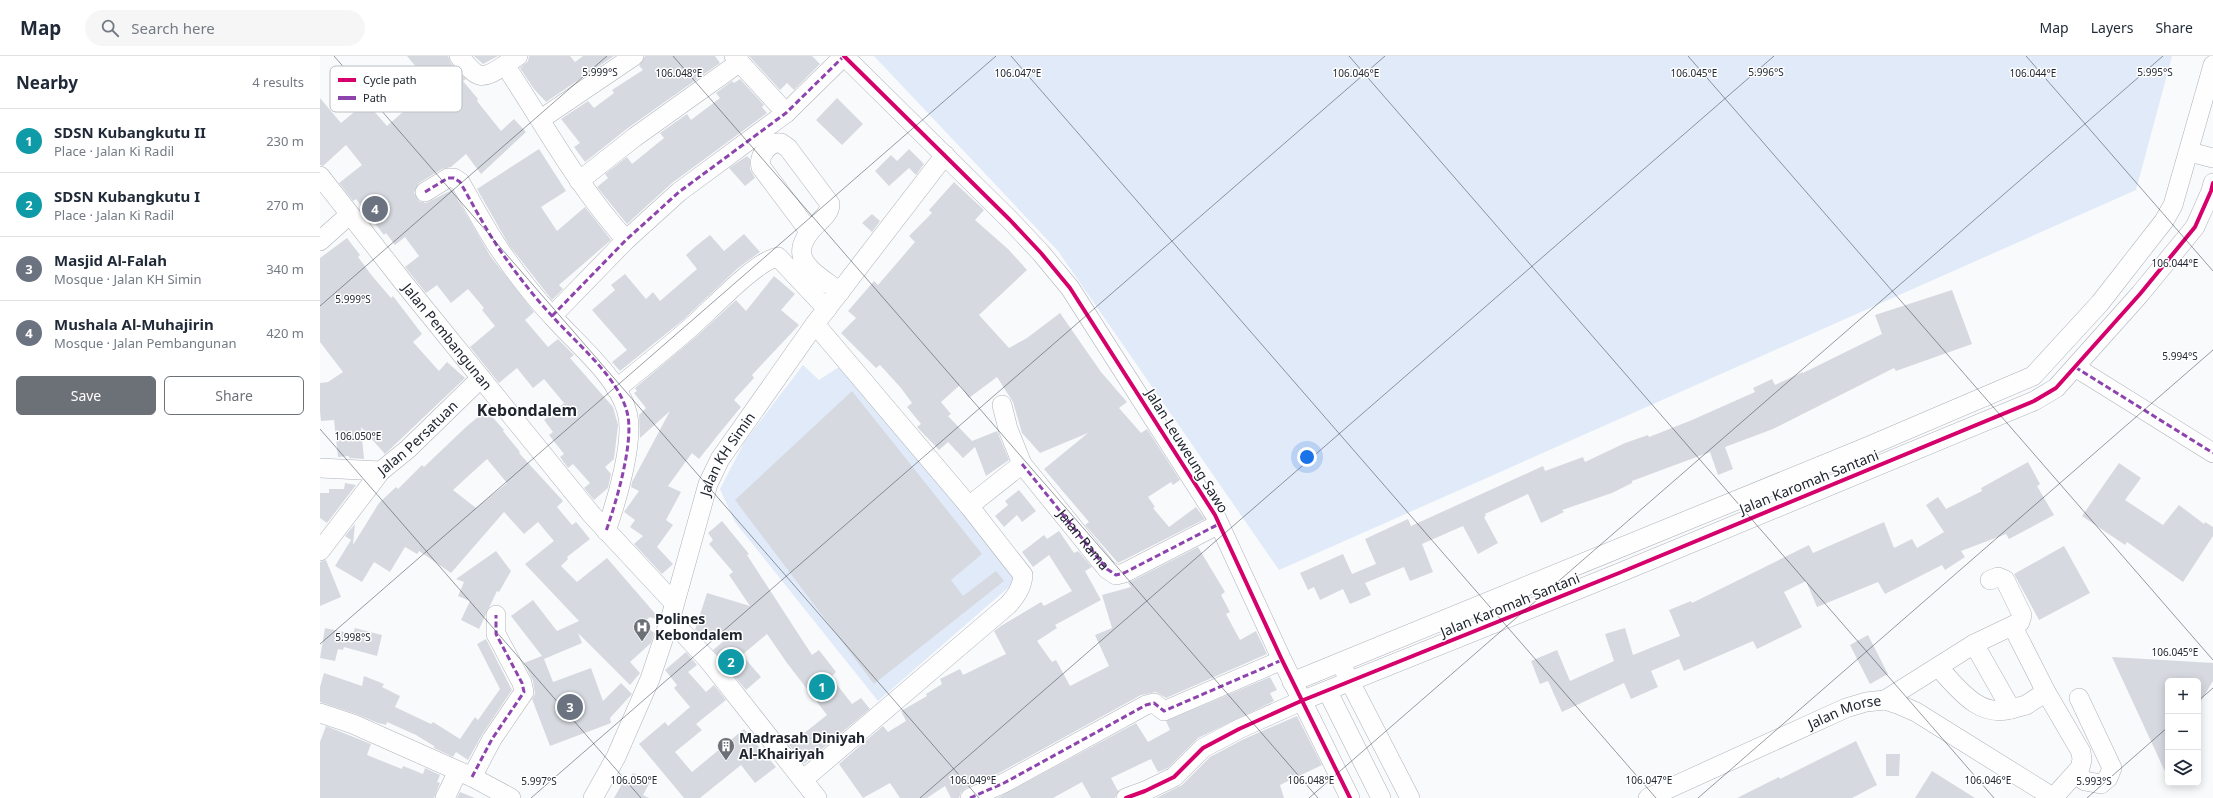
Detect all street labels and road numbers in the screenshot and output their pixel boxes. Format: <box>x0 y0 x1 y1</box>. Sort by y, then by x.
street label: Jalan Pembangunan <box>397 277 497 394</box>
street label: Jalan Leuweung Sawo <box>1140 383 1233 516</box>
street label: Jalan Persatuan <box>372 396 461 480</box>
street label: Jalan KH Simin <box>695 408 759 500</box>
street label: Jalan Karomah Santani <box>1735 445 1881 519</box>
street label: Jalan Rama <box>1052 504 1114 574</box>
street label: Jalan Karomah Santani <box>1436 568 1582 642</box>
street label: Jalan Morse <box>1803 690 1882 734</box>

